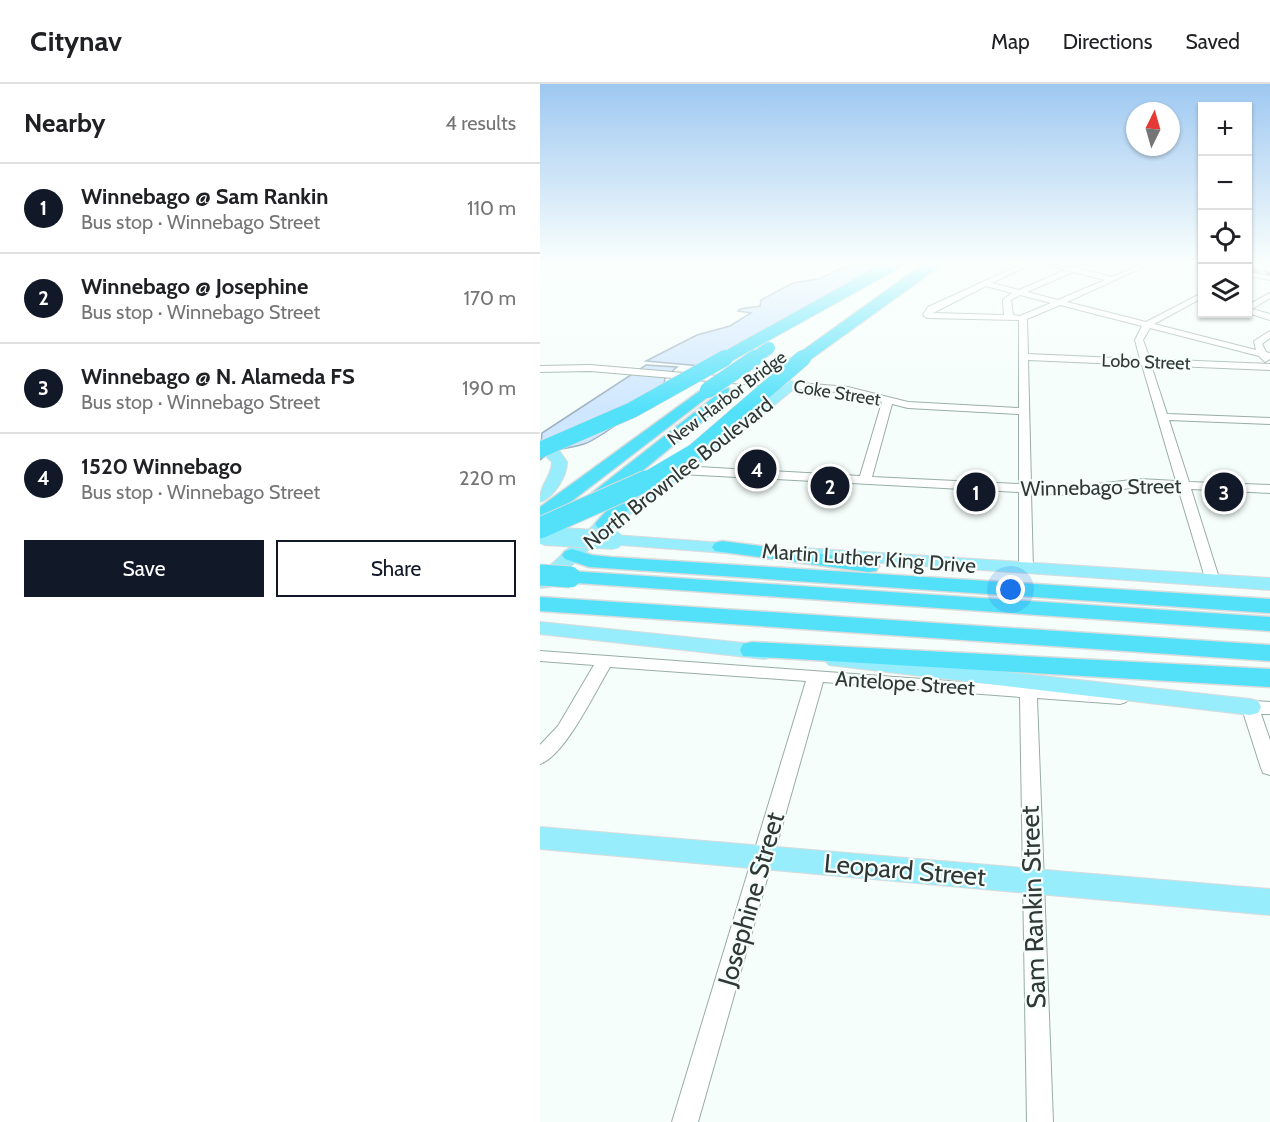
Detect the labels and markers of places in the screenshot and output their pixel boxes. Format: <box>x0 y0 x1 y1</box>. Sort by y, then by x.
pin: 4 <box>738 446 776 492</box>
pin: 2 <box>810 464 850 508</box>
pin: 1 <box>956 470 996 514</box>
pin: 3 <box>1204 470 1244 514</box>

